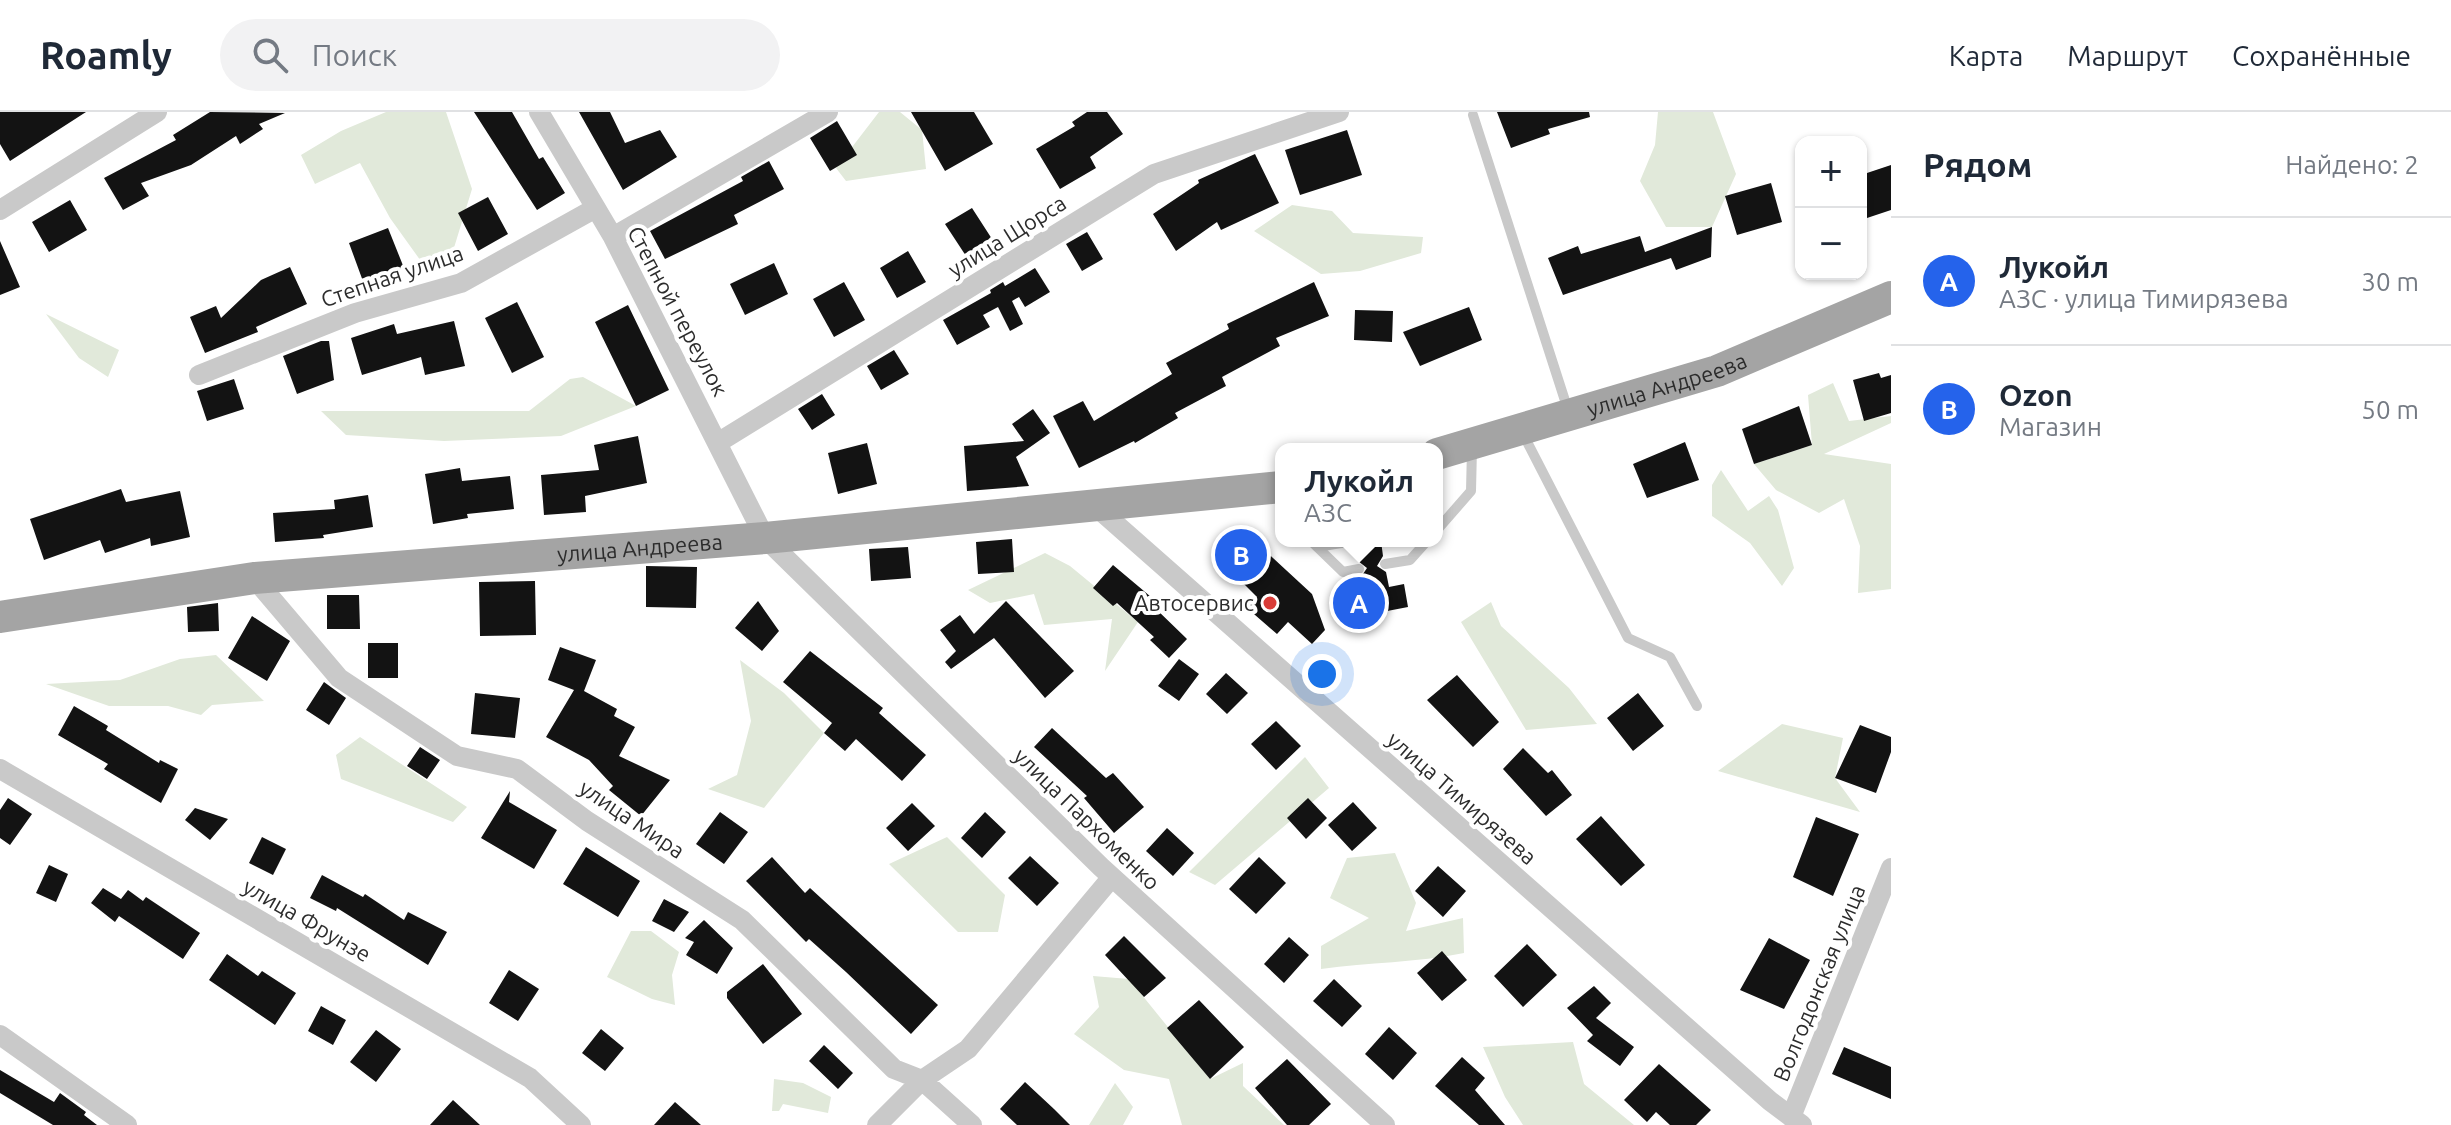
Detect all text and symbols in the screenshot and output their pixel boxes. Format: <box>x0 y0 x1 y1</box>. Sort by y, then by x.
search box <box>220 19 780 91</box>
icon: search <box>248 33 292 77</box>
text: Roamly <box>40 34 172 76</box>
text: Поиск <box>312 38 397 72</box>
text: Карта <box>1949 40 2023 71</box>
text: Маршрут <box>2067 40 2188 71</box>
text: Сохранённые <box>2232 40 2411 71</box>
map controls <box>1795 136 1867 280</box>
button: + <box>1795 136 1867 208</box>
text: Рядом <box>1923 145 2032 183</box>
text: Найдено: 2 <box>2285 150 2419 179</box>
street label: улица Щорса <box>943 189 1070 282</box>
button: − <box>1795 208 1867 280</box>
street label: Степной переулок <box>623 222 734 400</box>
street label: Степная улица <box>317 239 466 312</box>
text: Лукойл <box>1999 250 2109 284</box>
text: A <box>1940 267 1958 296</box>
text: 30 m <box>2361 267 2419 296</box>
text: АЗС · улица Тимирязева <box>1999 284 2289 313</box>
street label: улица Андреева <box>1584 347 1750 421</box>
text: Ozon <box>1999 378 2073 412</box>
text: B <box>1940 395 1958 424</box>
text: 50 m <box>2361 395 2419 424</box>
text: Магазин <box>1999 412 2102 441</box>
popup <box>1275 443 1443 547</box>
text: Лукойл <box>1304 464 1414 498</box>
text: АЗС <box>1304 498 1352 527</box>
pin: B <box>1215 525 1267 585</box>
street label: улица Андреева <box>556 528 724 566</box>
pin: A <box>1333 573 1385 633</box>
place label: Автосервис <box>1134 590 1254 615</box>
marker: Автосервис <box>1261 594 1279 612</box>
your location <box>1302 654 1342 694</box>
street label: улица Тимирязева <box>1383 726 1542 869</box>
street label: улица Пархоменко <box>1009 743 1165 895</box>
street label: улица Мира <box>575 774 690 863</box>
street label: улица Фрунзе <box>239 873 376 966</box>
street label: Волгодонская улица <box>1768 881 1869 1085</box>

